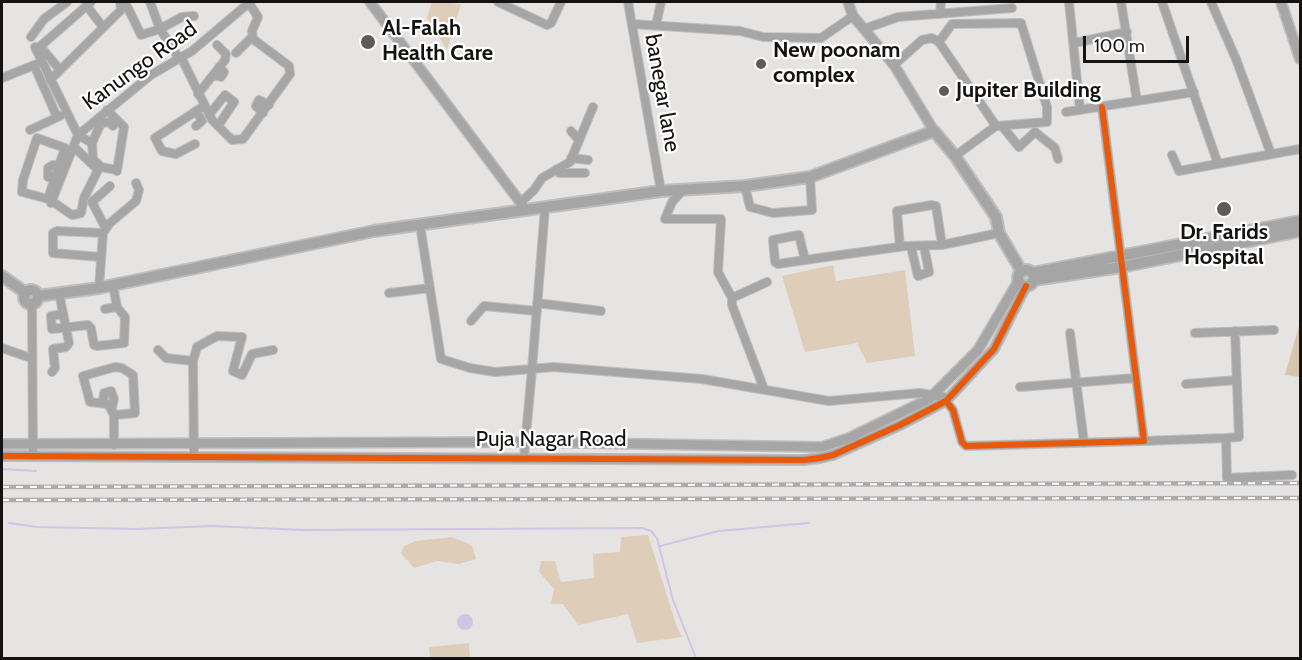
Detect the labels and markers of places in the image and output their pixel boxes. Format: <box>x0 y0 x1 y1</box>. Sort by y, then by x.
place label: Al-Falah Health Care <box>382 16 493 68</box>
marker: Al-Falah Health Care <box>359 33 377 51</box>
place label: New poonam complex <box>773 38 900 90</box>
marker: New poonam complex <box>754 57 768 71</box>
place label: Jupiter Building <box>956 78 1101 104</box>
marker: Jupiter Building <box>937 84 951 98</box>
marker: Dr. Farids Hospital <box>1215 200 1233 218</box>
place label: Dr. Farids Hospital <box>1180 220 1268 272</box>

